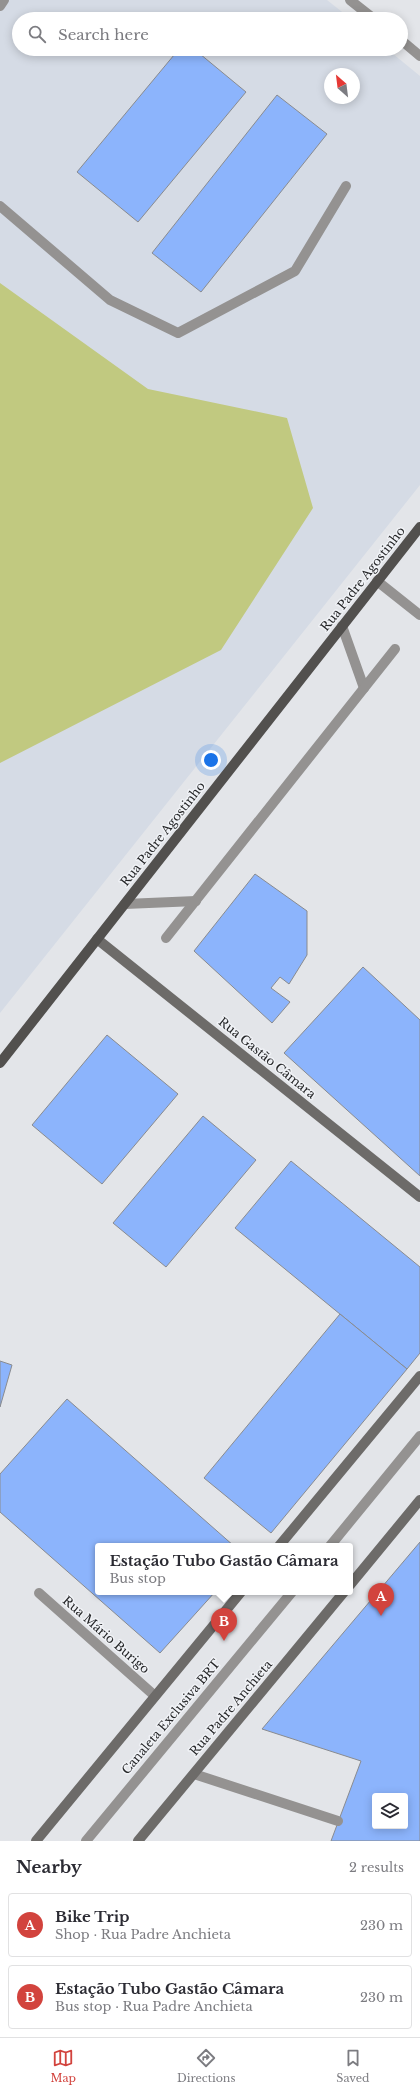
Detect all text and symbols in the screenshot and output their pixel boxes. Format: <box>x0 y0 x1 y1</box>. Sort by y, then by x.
search box <box>12 12 408 56</box>
icon: search <box>26 23 48 45</box>
text: Search here <box>58 25 149 44</box>
north arrow <box>324 68 360 104</box>
street label: Rua Padre Agostinho <box>317 523 408 634</box>
your location <box>201 750 221 770</box>
street label: Rua Padre Agostinho <box>117 778 208 889</box>
street label: Rua Gastão Câmara <box>216 1014 319 1102</box>
popup <box>95 1543 353 1595</box>
text: Estação Tubo Gastão Câmara <box>109 1551 339 1570</box>
text: Bus stop <box>109 1570 166 1587</box>
pin: A <box>368 1583 394 1616</box>
street label: Rua Mário Burigo <box>60 1593 153 1677</box>
pin: B <box>211 1608 237 1641</box>
street label: Canaleta Exclusiva BRT <box>118 1656 223 1777</box>
street label: Rua Padre Anchieta <box>186 1657 275 1759</box>
map controls <box>372 1793 408 1829</box>
button: layers <box>372 1793 408 1829</box>
text: Nearby <box>16 1857 82 1878</box>
text: 2 results <box>349 1859 404 1876</box>
text: Bike Trip <box>55 1907 130 1926</box>
text: A <box>25 1917 35 1934</box>
text: 230 m <box>360 1917 403 1934</box>
text: Shop · Rua Padre Anchieta <box>55 1926 231 1943</box>
text: Estação Tubo Gastão Câmara <box>55 1979 284 1998</box>
text: B <box>25 1989 35 2006</box>
text: 230 m <box>360 1989 403 2006</box>
text: Bus stop · Rua Padre Anchieta <box>55 1998 253 2015</box>
tab: Map <box>50 2047 76 2085</box>
tab: Directions <box>177 2047 235 2085</box>
tab: Saved <box>336 2047 370 2085</box>

